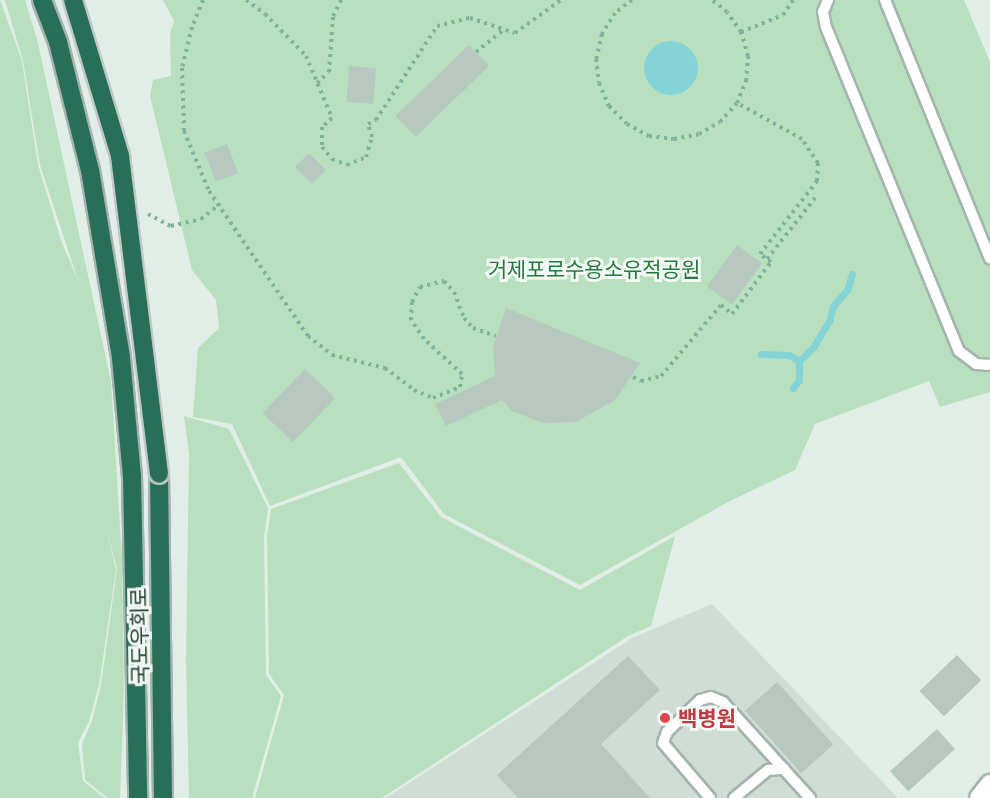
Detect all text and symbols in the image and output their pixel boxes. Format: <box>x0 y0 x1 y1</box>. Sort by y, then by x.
park label: 거제포로수용소유적공원 <box>488 256 700 282</box>
street label: 국도우회로 <box>126 587 152 685</box>
place label: 백병원 <box>678 705 736 731</box>
marker: 백병원 <box>656 709 674 727</box>

